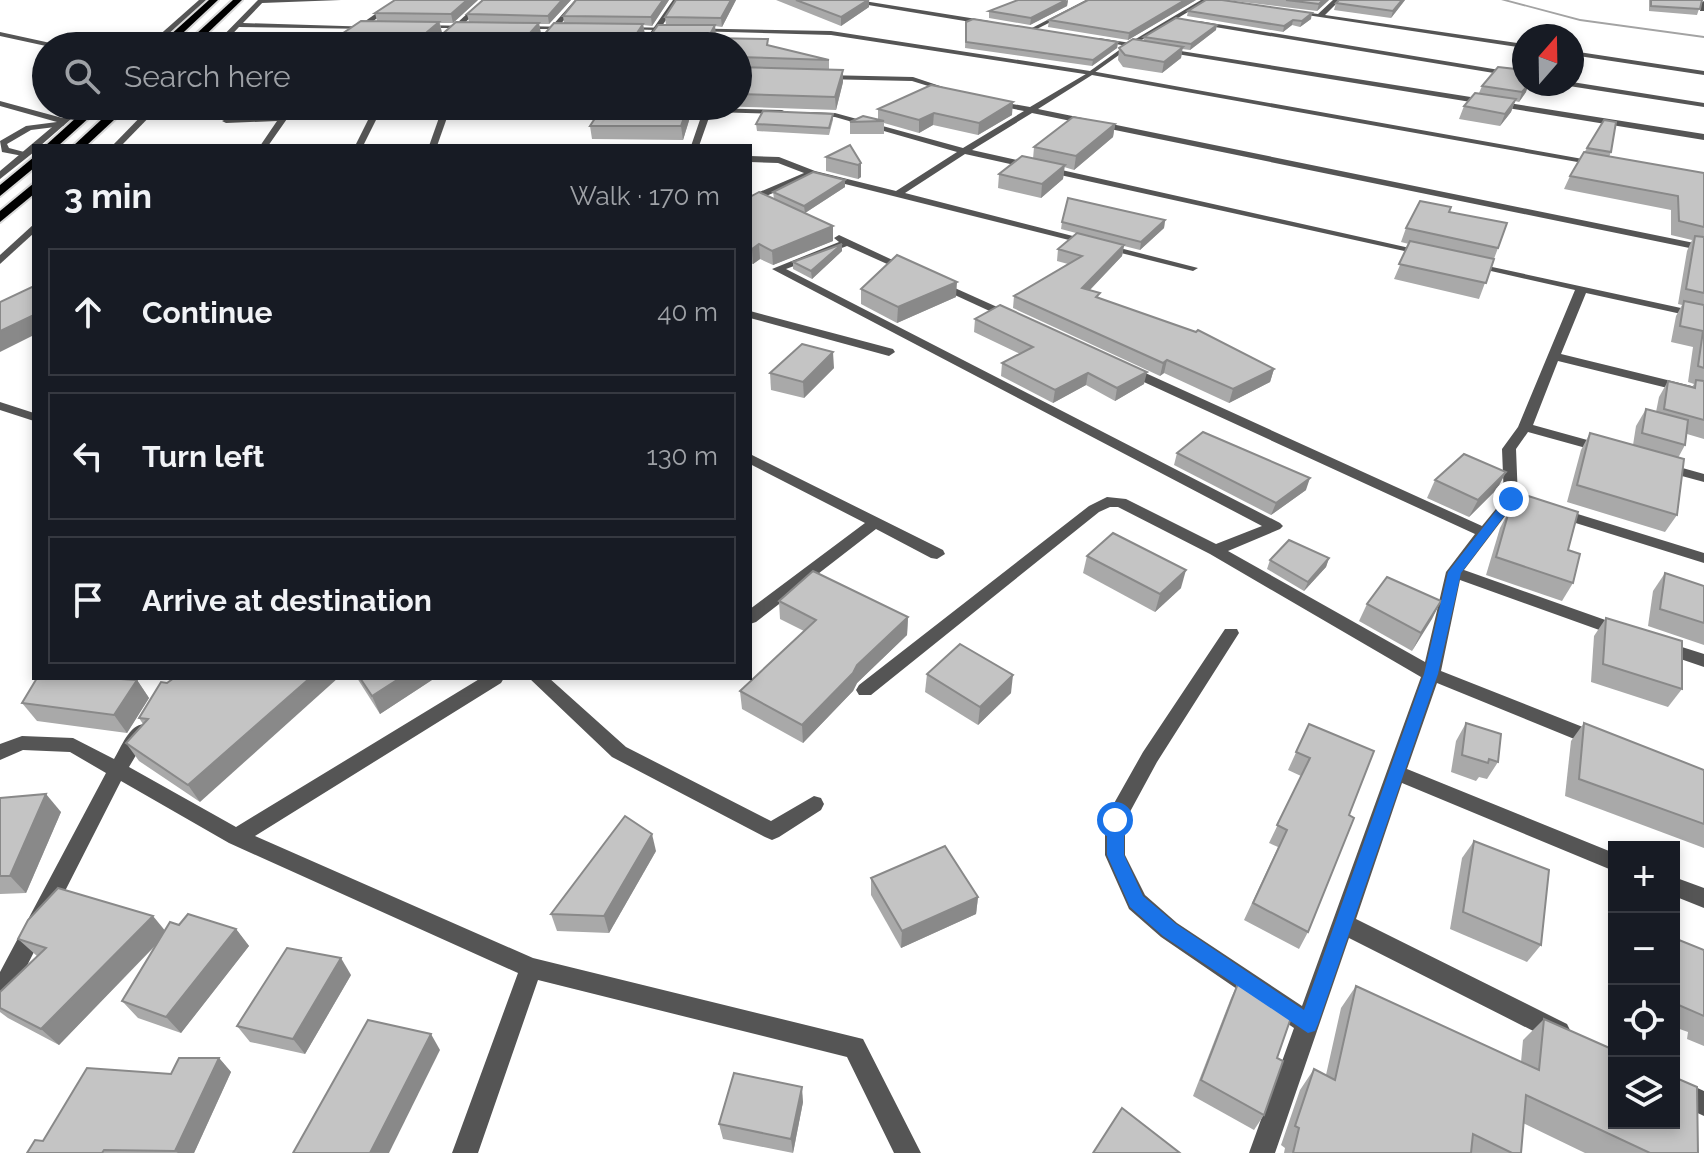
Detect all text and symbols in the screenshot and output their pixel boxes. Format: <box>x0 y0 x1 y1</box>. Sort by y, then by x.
north arrow <box>1512 24 1584 96</box>
search box <box>32 32 752 120</box>
icon: search <box>60 54 104 98</box>
text: Search here <box>124 59 291 94</box>
text: 3 min <box>64 176 152 216</box>
text: Walk · 170 m <box>570 181 720 211</box>
icon: ahead <box>66 290 110 334</box>
text: Continue <box>142 295 273 330</box>
text: 40 m <box>657 297 718 327</box>
icon: left <box>66 434 110 478</box>
text: Turn left <box>142 439 264 474</box>
text: 130 m <box>647 441 718 471</box>
route end <box>1493 481 1529 517</box>
icon: arrive <box>66 578 110 622</box>
text: Arrive at destination <box>142 583 432 618</box>
route start <box>1097 802 1133 838</box>
map controls <box>1608 841 1680 1129</box>
button: + <box>1608 841 1680 913</box>
button: − <box>1608 913 1680 985</box>
button: locate <box>1608 985 1680 1057</box>
button: layers <box>1608 1057 1680 1129</box>

